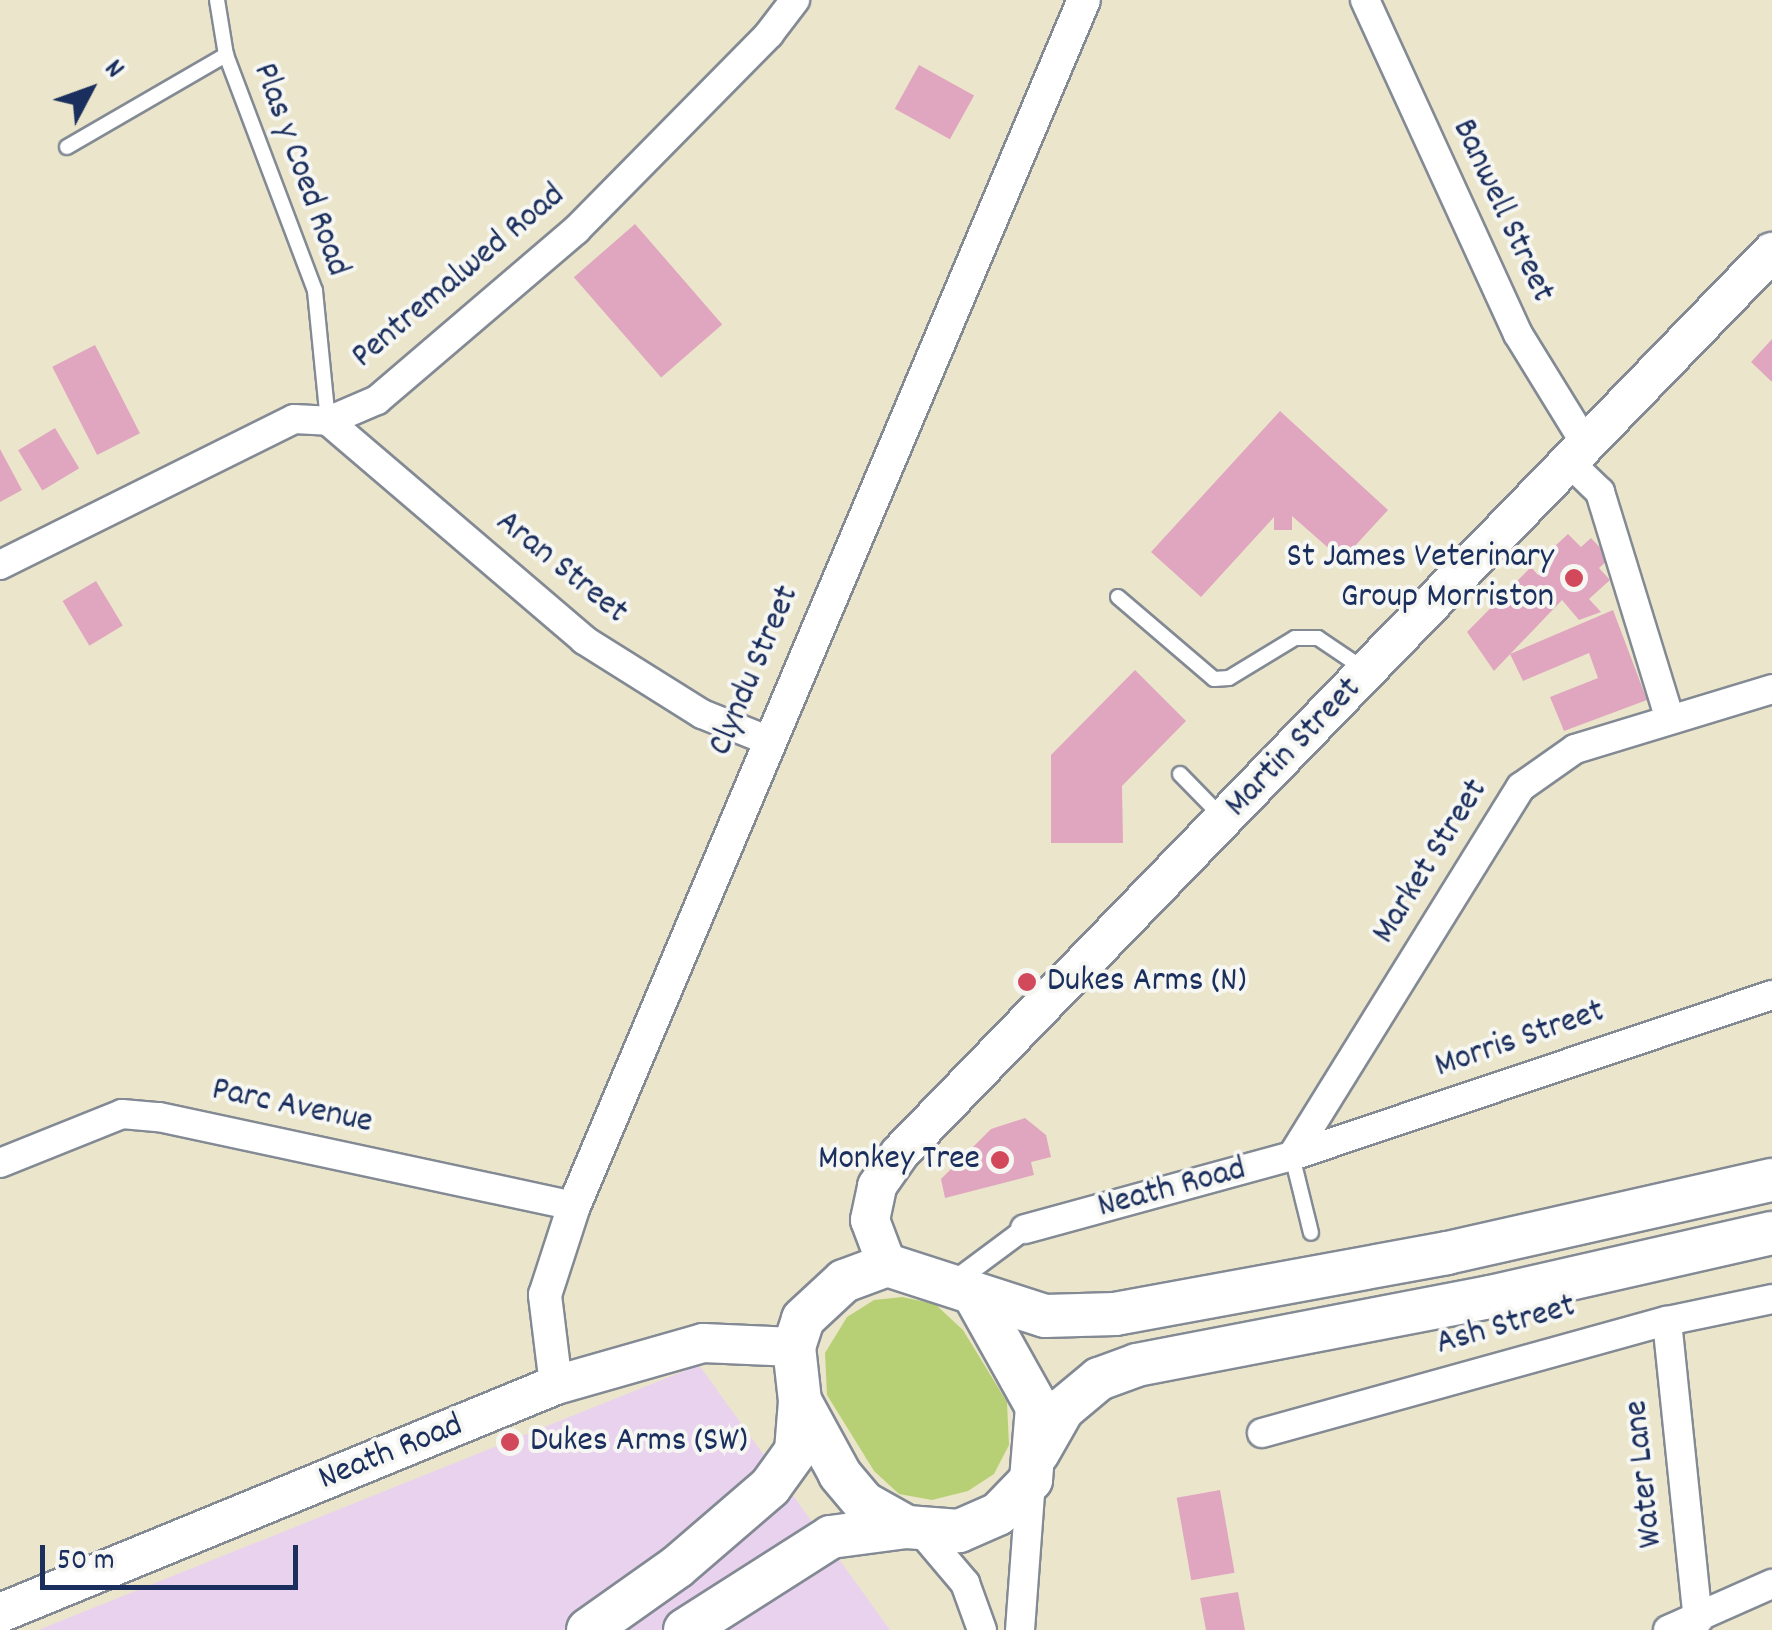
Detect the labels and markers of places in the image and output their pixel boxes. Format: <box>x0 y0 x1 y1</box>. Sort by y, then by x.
place label: St James Veterinary Group Morriston <box>1287 537 1554 619</box>
marker: St James Veterinary Group Morriston <box>1563 567 1585 589</box>
place label: Dukes Arms (N) <box>1047 961 1246 1003</box>
marker: Dukes Arms (N) <box>1016 971 1038 993</box>
place label: Monkey Tree <box>818 1139 980 1181</box>
marker: Monkey Tree <box>989 1149 1011 1171</box>
place label: Dukes Arms (SW) <box>530 1421 748 1463</box>
marker: Dukes Arms (SW) <box>499 1431 521 1453</box>

